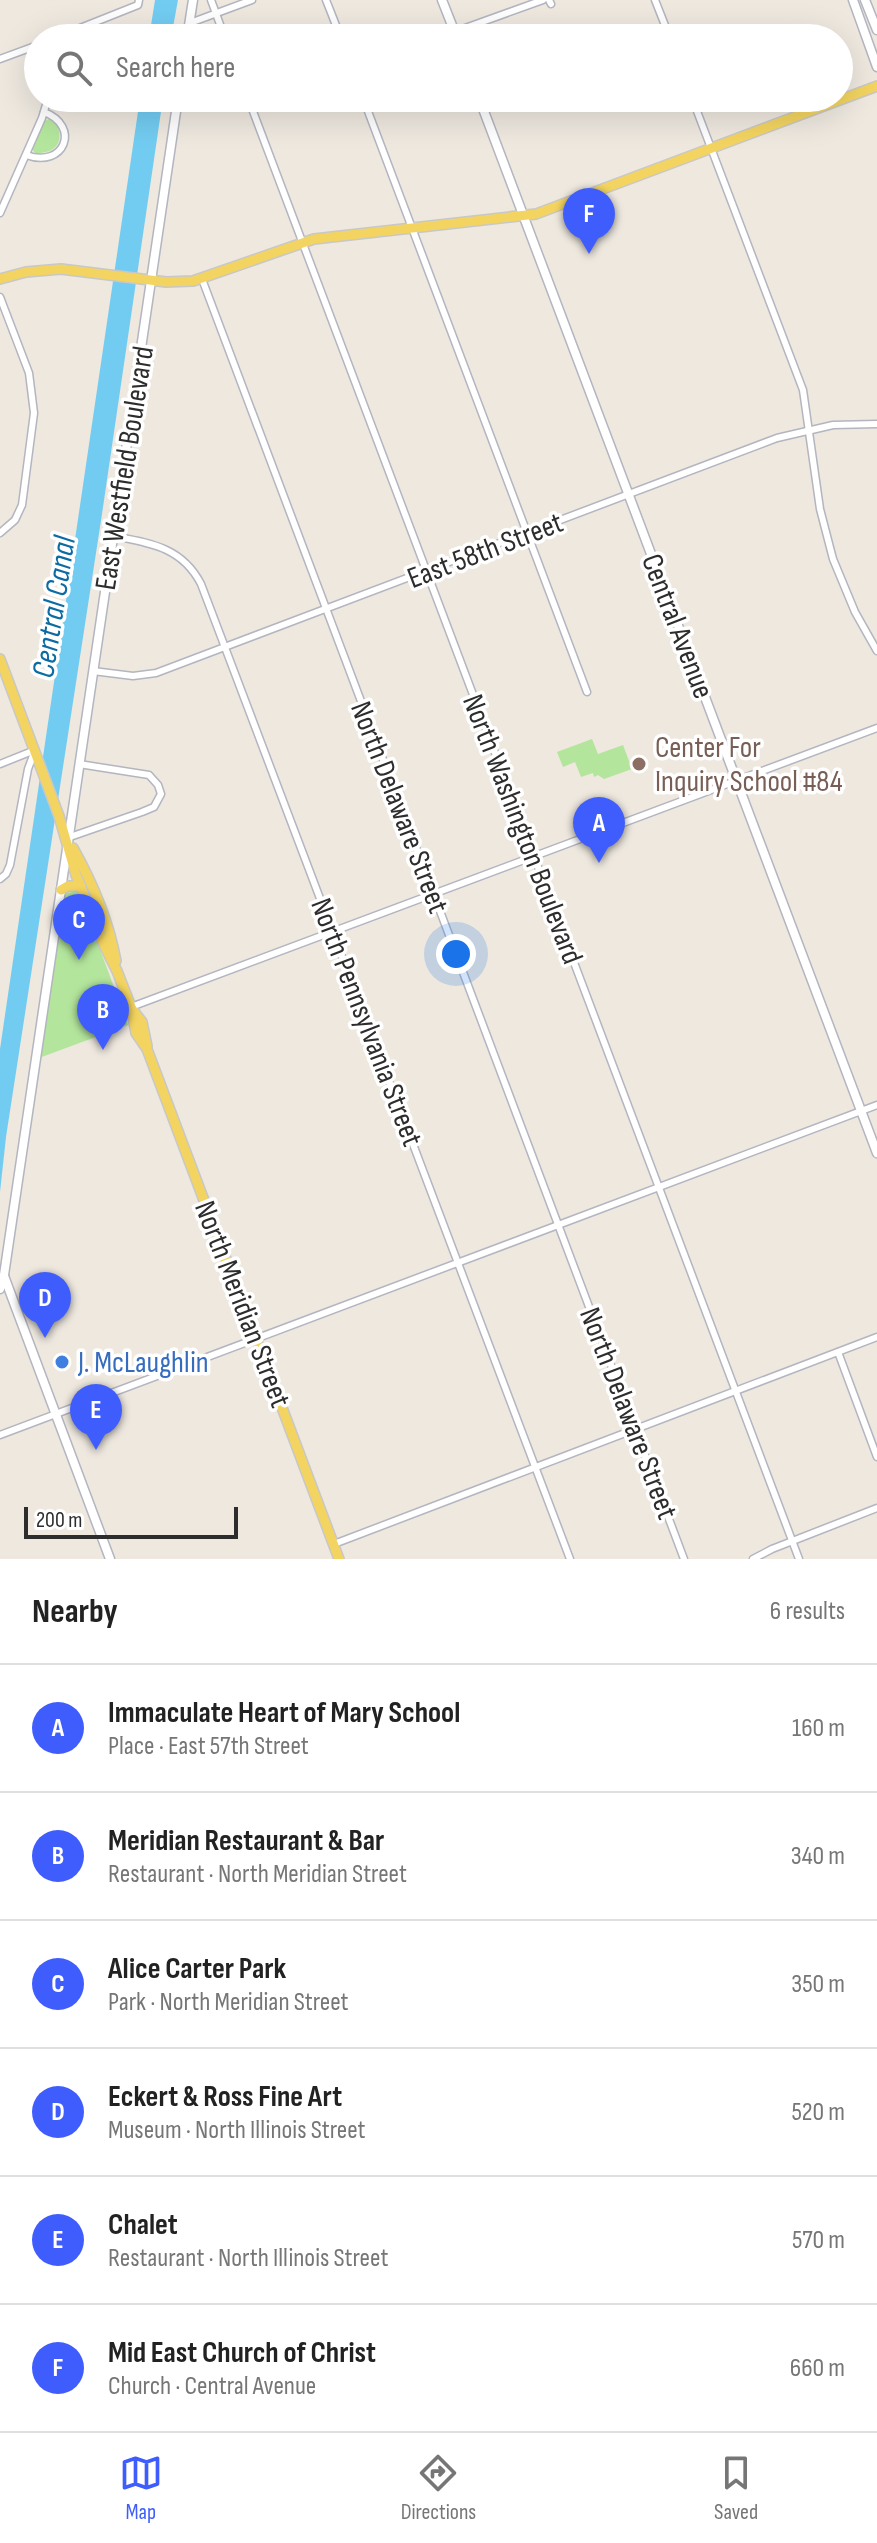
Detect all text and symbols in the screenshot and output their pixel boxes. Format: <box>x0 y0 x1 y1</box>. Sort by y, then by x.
search box <box>24 24 853 112</box>
icon: search <box>52 46 96 90</box>
text: Search here <box>116 50 235 86</box>
pin: F <box>563 188 615 254</box>
street label: East Westfield Boulevard <box>88 344 162 593</box>
street label: East 58th Street <box>403 505 568 597</box>
water label: Central Canal <box>24 532 85 681</box>
street label: Central Avenue <box>633 549 721 704</box>
street label: North Washington Boulevard <box>454 690 590 969</box>
street label: North Delaware Street <box>342 697 456 918</box>
place label: Center For Inquiry School #84 <box>655 730 843 800</box>
marker: Center For Inquiry School #84 <box>630 755 648 773</box>
pin: A <box>573 797 625 863</box>
street label: North Pennsylvania Street <box>302 893 430 1151</box>
pin: C <box>53 894 105 960</box>
your location <box>436 934 476 974</box>
pin: B <box>77 984 129 1050</box>
street label: North Meridian Street <box>186 1196 298 1413</box>
pin: D <box>19 1272 71 1338</box>
street label: North Delaware Street <box>571 1303 685 1524</box>
place label: J. McLaughlin <box>77 1345 209 1381</box>
marker: J. McLaughlin <box>53 1353 71 1371</box>
pin: E <box>70 1384 122 1450</box>
scale bar <box>24 1503 238 1539</box>
text: 200 m <box>36 1507 82 1534</box>
text: Nearby <box>32 1591 118 1632</box>
text: 6 results <box>770 1596 845 1627</box>
text: Immaculate Heart of Mary School <box>108 1695 460 1731</box>
text: A <box>52 1713 64 1744</box>
text: 160 m <box>792 1713 845 1744</box>
text: Place · East 57th Street <box>108 1731 309 1762</box>
text: Meridian Restaurant & Bar <box>108 1823 384 1859</box>
text: B <box>52 1841 64 1872</box>
text: 340 m <box>791 1841 845 1872</box>
text: Restaurant · North Meridian Street <box>108 1859 407 1890</box>
text: Alice Carter Park <box>108 1951 286 1987</box>
text: C <box>51 1969 65 2000</box>
text: 350 m <box>791 1969 845 2000</box>
text: Park · North Meridian Street <box>108 1987 349 2018</box>
text: Eckert & Ross Fine Art <box>108 2079 342 2115</box>
text: D <box>51 2097 65 2128</box>
text: 520 m <box>791 2097 845 2128</box>
text: Museum · North Illinois Street <box>108 2115 366 2146</box>
text: Chalet <box>108 2207 178 2243</box>
text: E <box>52 2225 64 2256</box>
text: 570 m <box>792 2225 845 2256</box>
text: Restaurant · North Illinois Street <box>108 2243 388 2274</box>
text: Mid East Church of Christ <box>108 2335 376 2371</box>
text: F <box>53 2353 63 2384</box>
text: 660 m <box>790 2353 845 2384</box>
text: Church · Central Avenue <box>108 2371 316 2402</box>
tab: Map <box>119 2451 163 2526</box>
tab: Directions <box>401 2451 476 2526</box>
tab: Saved <box>714 2451 758 2526</box>

